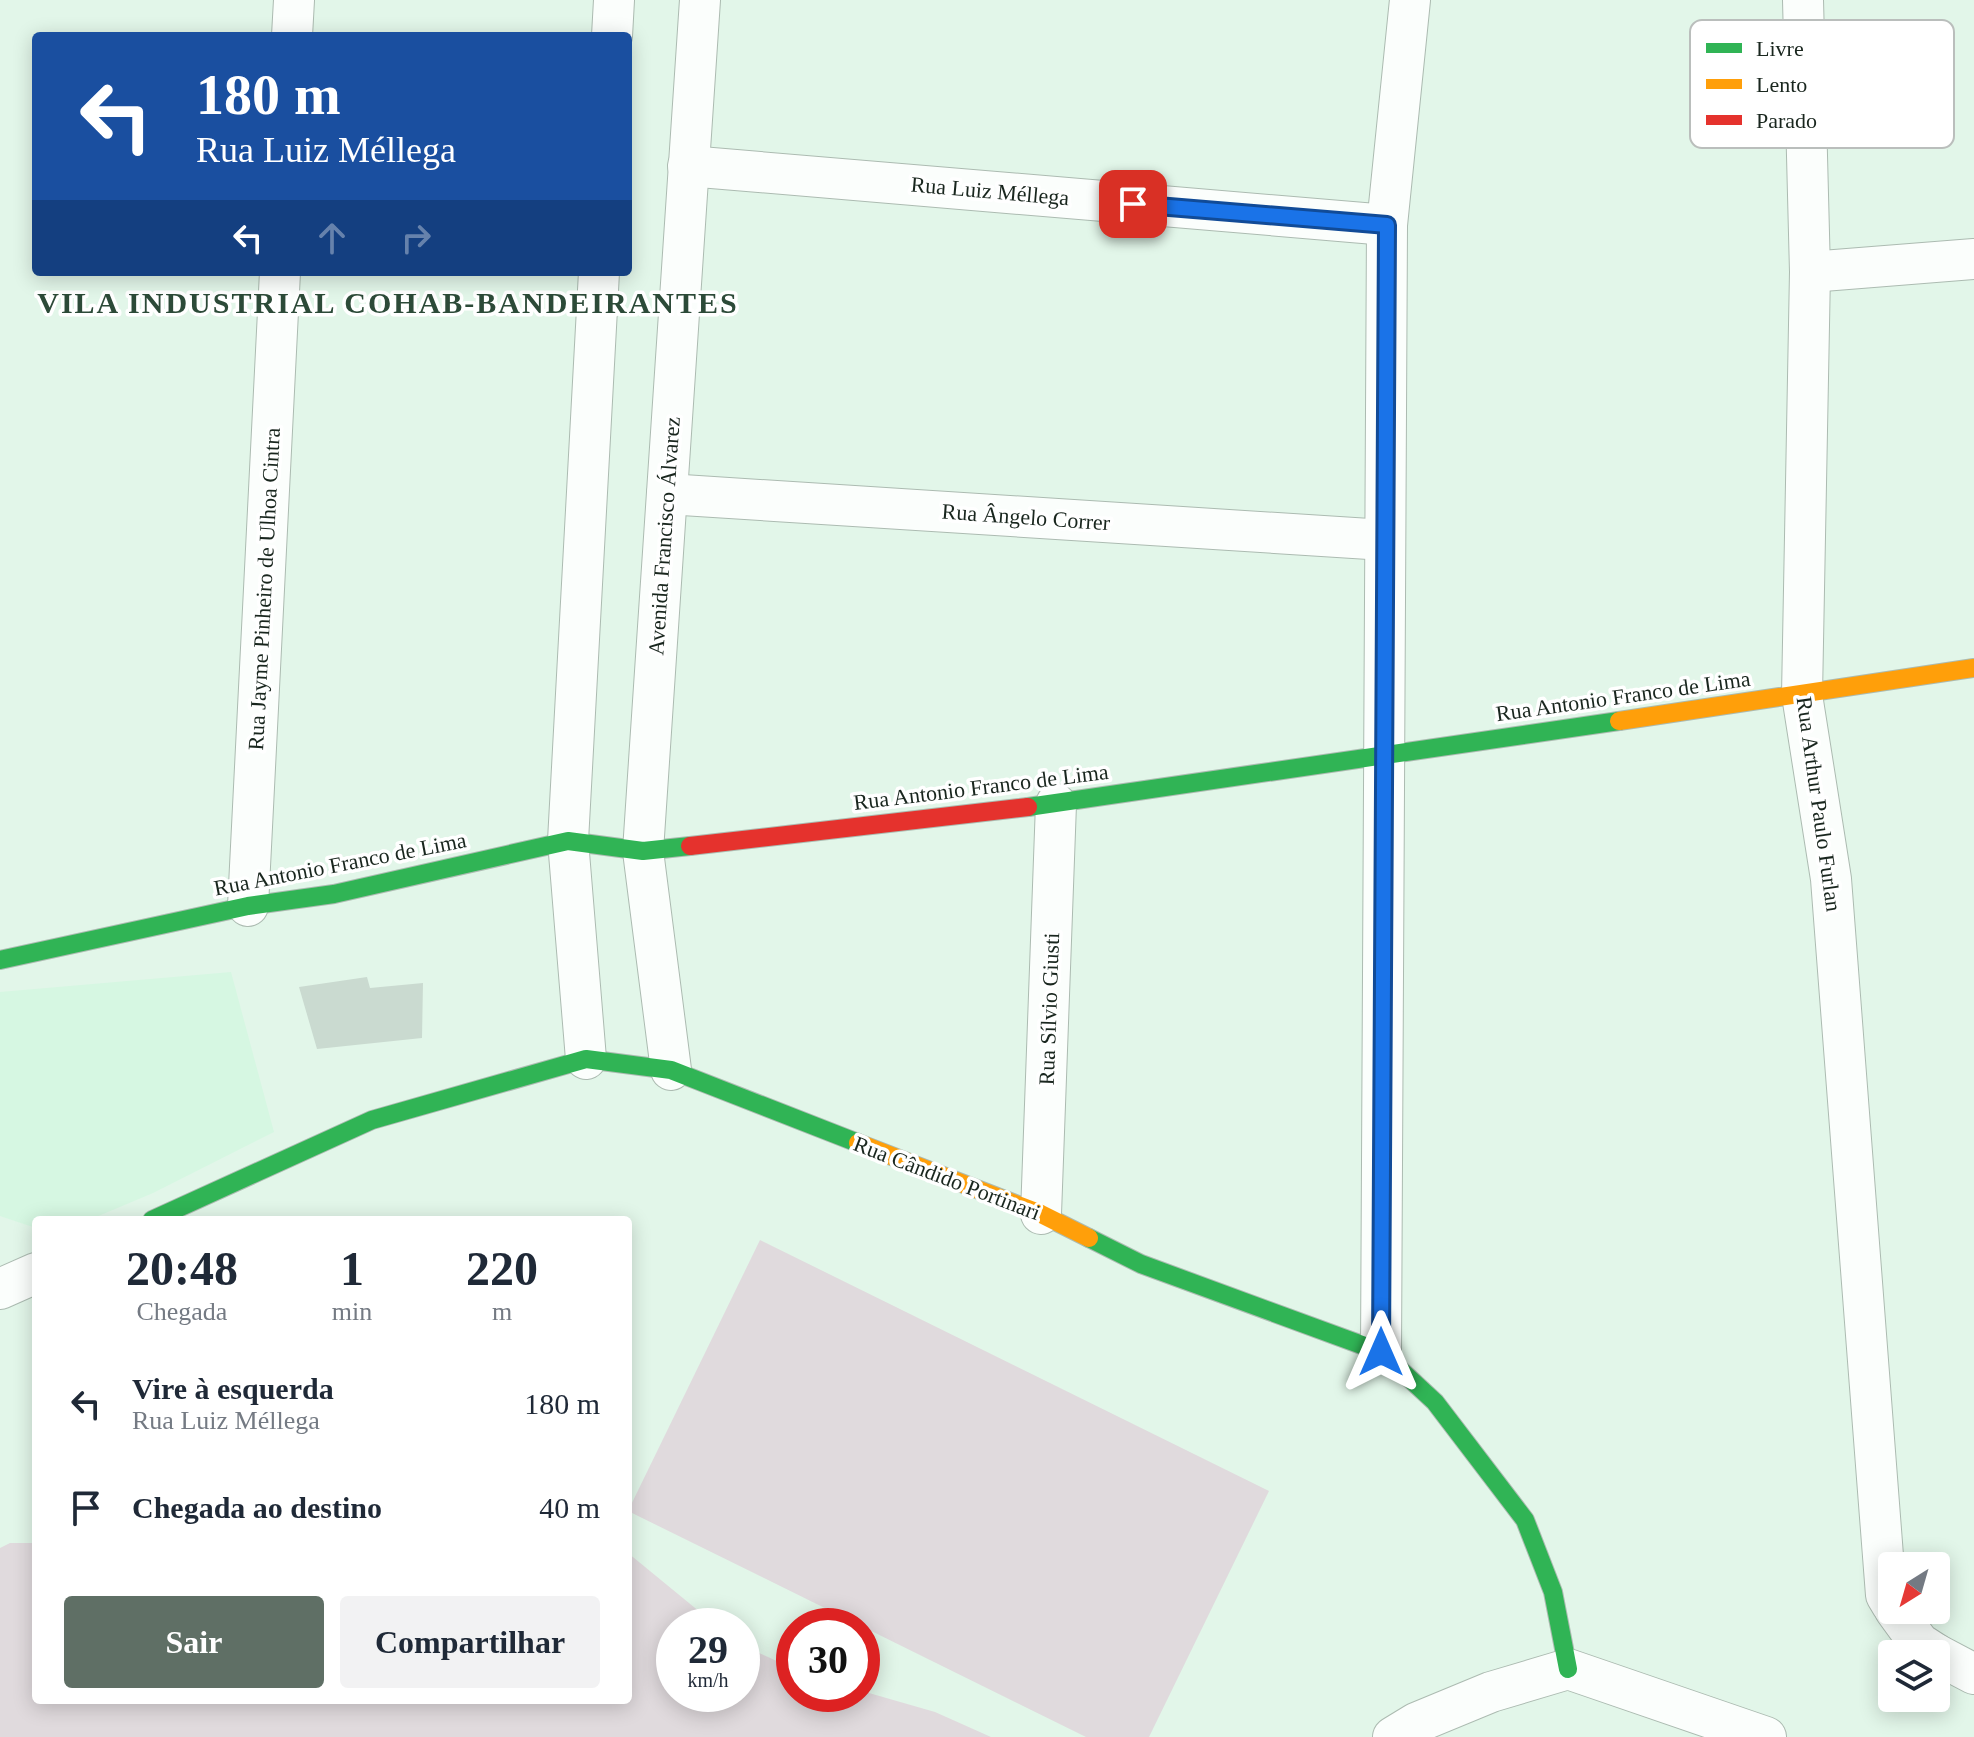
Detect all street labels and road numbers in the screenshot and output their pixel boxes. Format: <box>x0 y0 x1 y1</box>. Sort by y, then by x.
street label: Rua Luiz Méllega <box>910 172 1070 210</box>
street label: Avenida Francisco Álvarez <box>643 416 685 656</box>
street label: Rua Jayme Pinheiro de Ulhoa Cintra <box>243 427 285 751</box>
street label: Rua Ângelo Correr <box>941 499 1112 535</box>
street label: Rua Antonio Franco de Lima <box>1494 666 1752 726</box>
street label: Rua Arthur Paulo Furlan <box>1792 695 1846 913</box>
street label: Rua Antonio Franco de Lima <box>852 759 1110 815</box>
street label: Rua Antonio Franco de Lima <box>212 827 469 901</box>
street label: Rua Sílvio Giusti <box>1034 932 1064 1086</box>
street label: Rua Cândido Portinari <box>850 1131 1044 1225</box>

